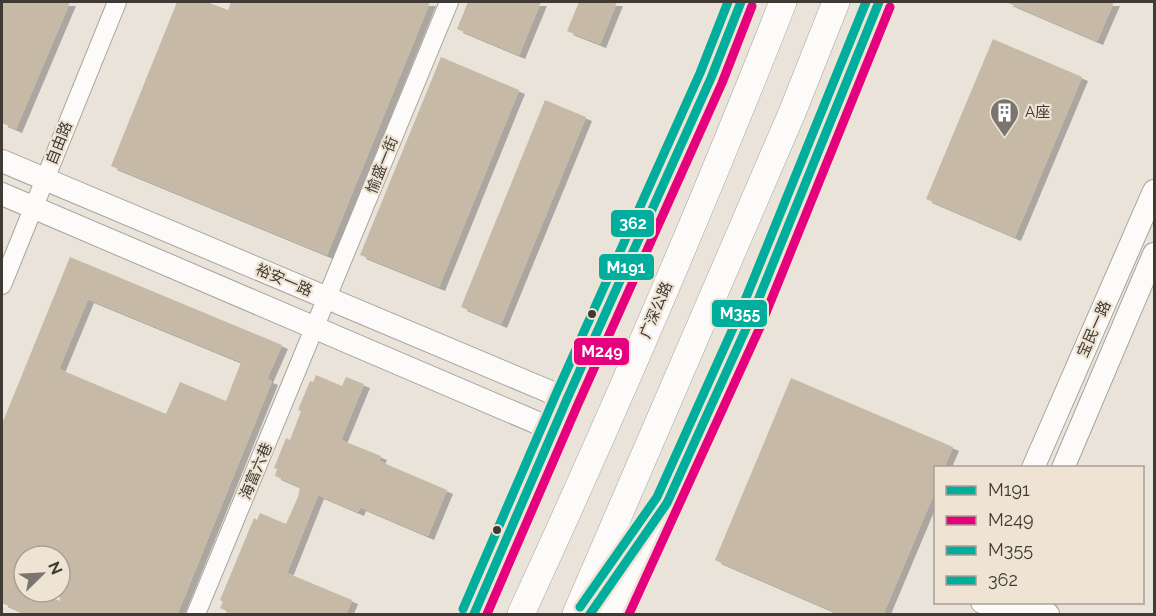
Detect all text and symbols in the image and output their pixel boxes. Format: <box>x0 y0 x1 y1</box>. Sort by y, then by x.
building icon: A座 <box>988 96 1020 138</box>
place label: A座 <box>1025 103 1050 121</box>
street label: 自由路 <box>42 119 76 167</box>
street label: 愉盛一街 <box>362 134 402 196</box>
line badge: 362 <box>610 209 655 238</box>
text: 362 <box>619 214 647 233</box>
line badge: M191 <box>598 253 655 281</box>
text: M191 <box>606 258 646 277</box>
street label: 裕安一路 <box>253 260 315 300</box>
street label: 广深公路 <box>636 279 676 341</box>
street label: 宝民一路 <box>1074 298 1114 360</box>
line badge: M355 <box>711 299 768 328</box>
text: M355 <box>720 304 760 323</box>
unlabelled marker <box>586 308 598 320</box>
line badge: M249 <box>573 337 630 366</box>
text: M249 <box>581 342 623 361</box>
street label: 海富六巷 <box>236 440 276 502</box>
legend <box>934 466 1144 604</box>
text: M191 <box>988 479 1030 500</box>
text: M249 <box>988 509 1034 530</box>
unlabelled marker <box>491 524 503 536</box>
text: M355 <box>988 539 1033 560</box>
north arrow <box>12 544 72 604</box>
text: N <box>44 559 66 578</box>
text: 362 <box>988 569 1018 590</box>

